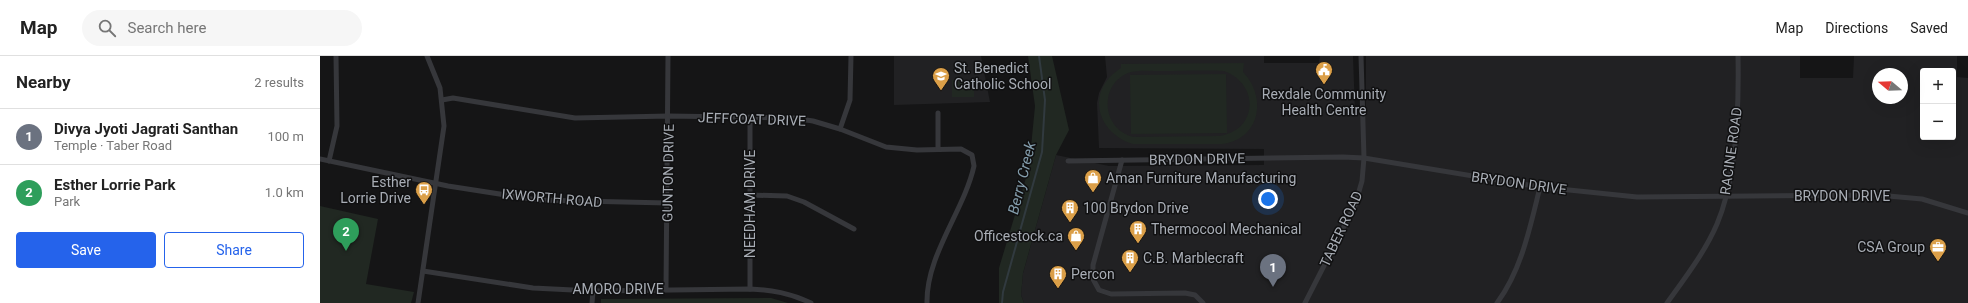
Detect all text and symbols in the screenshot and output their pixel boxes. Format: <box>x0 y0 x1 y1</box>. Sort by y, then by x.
search box <box>82 10 362 46</box>
text: Map <box>20 16 58 39</box>
icon: search <box>96 17 118 39</box>
text: Search here <box>128 19 206 37</box>
text: Map <box>1776 20 1803 36</box>
text: Directions <box>1825 20 1888 36</box>
text: Saved <box>1910 20 1948 36</box>
place label: St. Benedict Catholic School <box>954 60 1051 92</box>
public building icon: Rexdale Community Health Centre <box>1314 60 1334 85</box>
school or university icon: St. Benedict Catholic School <box>931 66 951 91</box>
north arrow <box>1872 68 1908 104</box>
map controls <box>1920 68 1956 140</box>
button: + <box>1920 68 1956 104</box>
text: Nearby <box>16 72 71 92</box>
text: 2 results <box>254 75 304 90</box>
place label: Rexdale Community Health Centre <box>1262 86 1387 118</box>
button: − <box>1920 104 1956 140</box>
street label: RACINE ROAD <box>1717 106 1745 196</box>
street label: JEFFCOAT DRIVE <box>698 109 806 129</box>
text: Divya Jyoti Jagrati Santhan <box>54 120 238 138</box>
street label: GUNTON DRIVE <box>659 124 677 222</box>
text: 1 <box>25 129 33 144</box>
text: 100 m <box>267 129 304 144</box>
text: Temple · Taber Road <box>54 138 172 153</box>
water label: Berry Creek <box>1004 139 1040 216</box>
street label: NEEDHAM DRIVE <box>742 150 758 258</box>
street label: BRYDON DRIVE <box>1149 150 1245 168</box>
shop icon: Aman Furniture Manufacturing <box>1083 168 1103 193</box>
street label: BRYDON DRIVE <box>1470 168 1568 198</box>
place label: Aman Furniture Manufacturing <box>1106 170 1296 186</box>
place label: Esther Lorrie Drive <box>340 174 411 206</box>
text: Esther Lorrie Park <box>54 176 175 194</box>
bus stop icon: Esther Lorrie Drive <box>414 180 434 205</box>
text: 2 <box>25 185 33 200</box>
text: 1.0 km <box>265 185 304 200</box>
street label: IXWORTH ROAD <box>501 186 603 210</box>
street label: TABER ROAD <box>1316 188 1366 270</box>
street label: BRYDON DRIVE <box>1794 188 1890 204</box>
your location <box>1258 189 1278 209</box>
text: Park <box>54 194 80 209</box>
building icon: 100 Brydon Drive <box>1060 198 1080 223</box>
place label: 100 Brydon Drive <box>1083 200 1189 216</box>
pin: 2 <box>333 218 359 251</box>
building icon: Thermocool Mechanical <box>1128 219 1148 244</box>
place label: Thermocool Mechanical <box>1151 221 1301 237</box>
shop icon: Officestock.ca <box>1066 226 1086 251</box>
place label: Officestock.ca <box>974 228 1063 244</box>
button: Save <box>16 232 156 268</box>
button: Share <box>164 232 304 268</box>
office icon: CSA Group <box>1928 237 1948 262</box>
place label: CSA Group <box>1857 239 1925 255</box>
building icon: C.B. Marblecraft <box>1120 248 1140 273</box>
place label: C.B. Marblecraft <box>1143 250 1244 266</box>
pin: 1 <box>1260 254 1286 287</box>
building icon: Percon <box>1048 264 1068 289</box>
place label: Percon <box>1071 266 1115 282</box>
street label: AMORO DRIVE <box>572 281 664 297</box>

